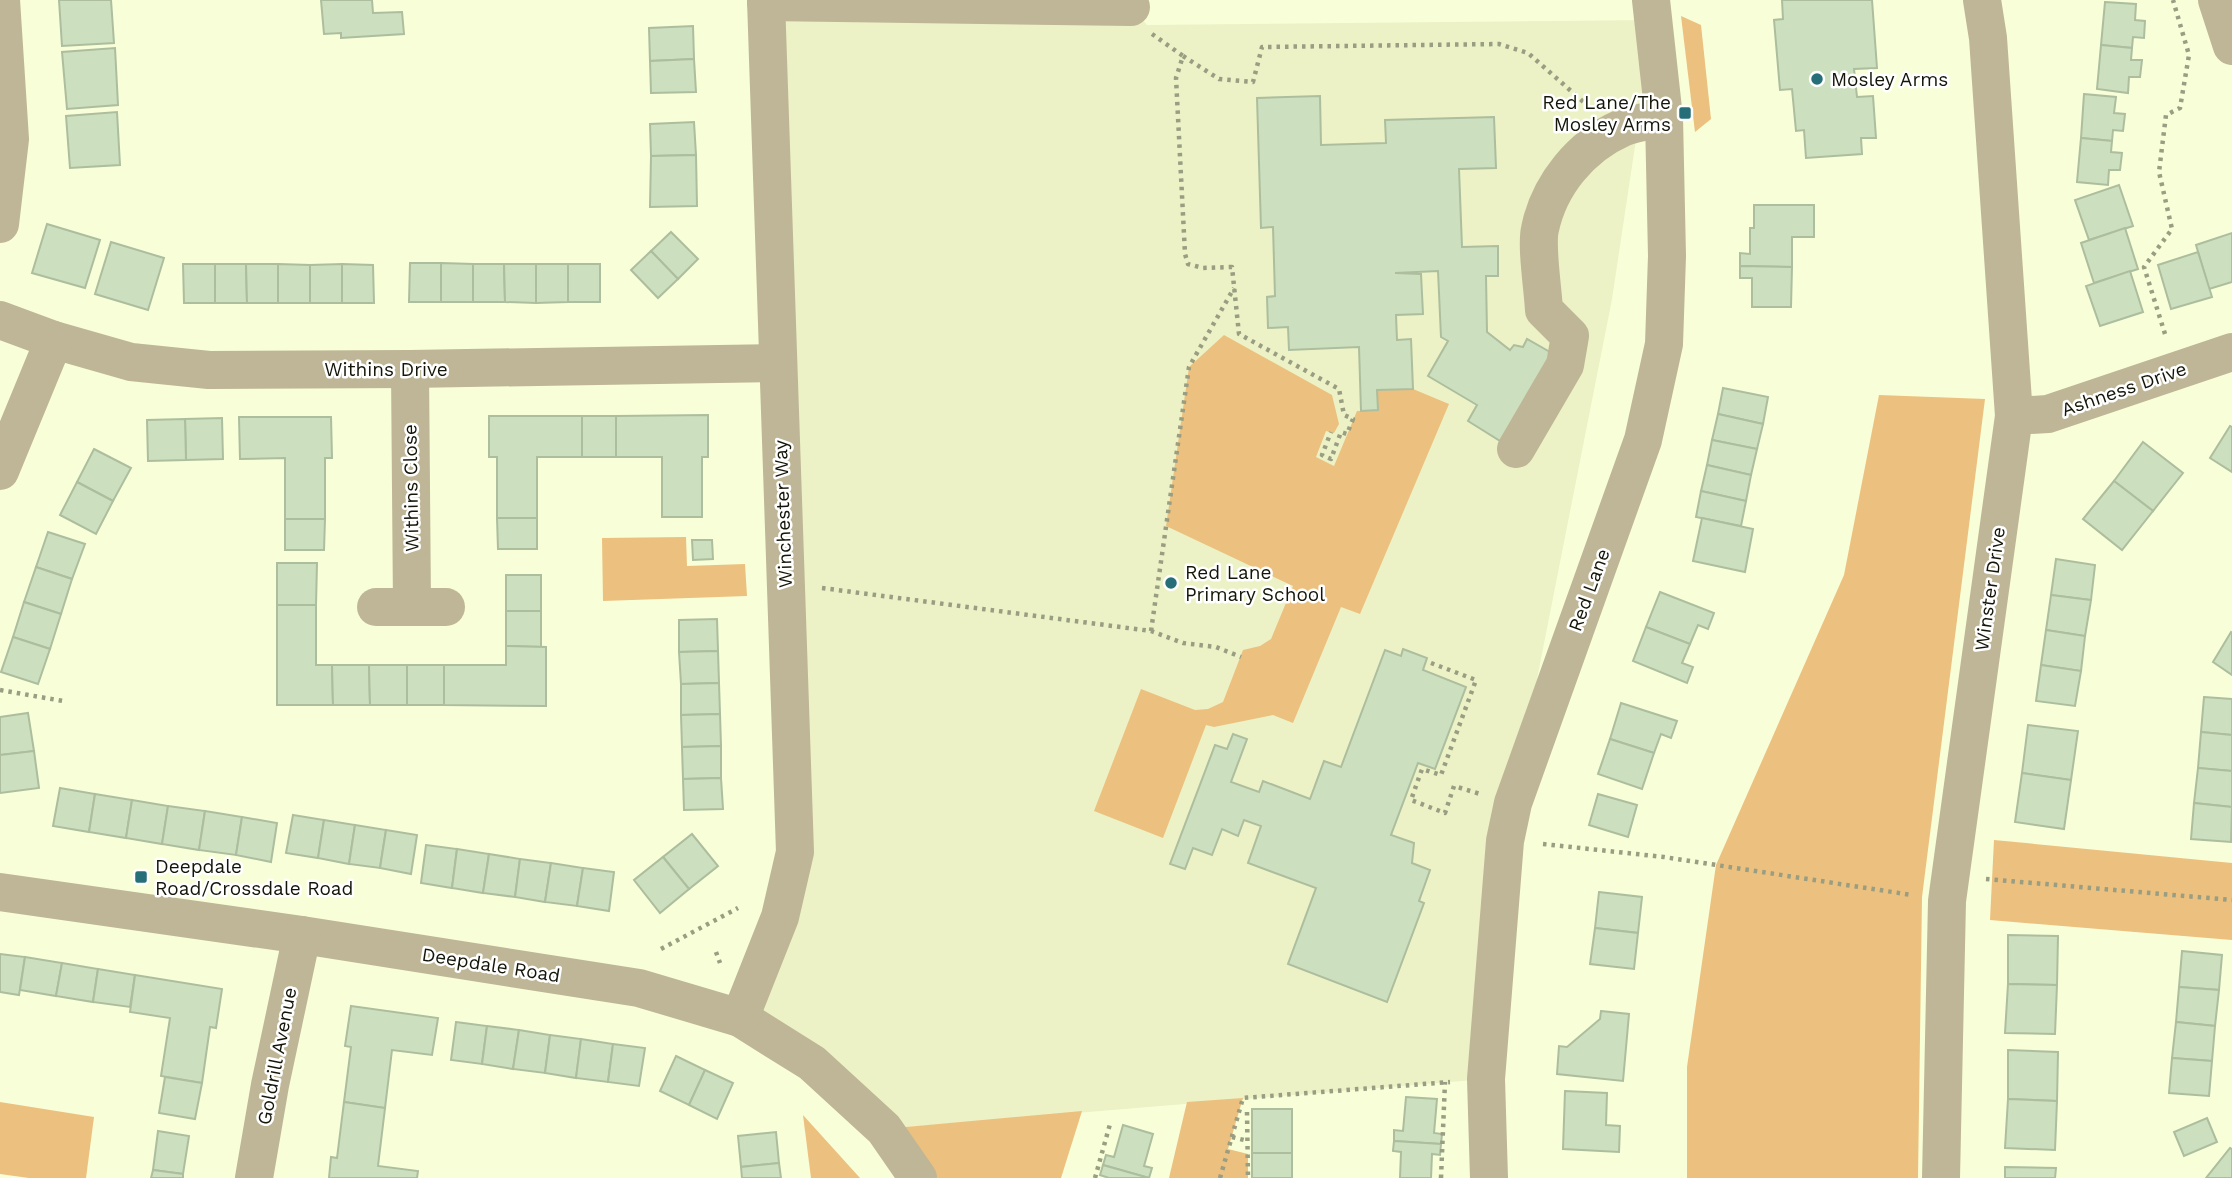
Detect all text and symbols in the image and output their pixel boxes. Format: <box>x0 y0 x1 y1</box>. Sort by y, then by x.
place label: Mosley Arms <box>1831 68 1948 91</box>
marker: Mosley Arms <box>1809 71 1825 87</box>
place label: Red Lane/The Mosley Arms <box>1542 91 1671 136</box>
marker: Red Lane/The Mosley Arms <box>1677 105 1693 121</box>
street label: Ashness Drive <box>2058 357 2190 421</box>
street label: Withins Drive <box>324 358 448 381</box>
street label: Withins Close <box>398 424 424 552</box>
street label: Winchester Way <box>769 439 797 588</box>
street label: Winster Drive <box>1970 525 2010 653</box>
street label: Red Lane <box>1563 545 1615 635</box>
place label: Red Lane Primary School <box>1185 561 1325 606</box>
marker: Red Lane Primary School <box>1163 575 1179 591</box>
place label: Deepdale Road/Crossdale Road <box>155 855 354 900</box>
marker: Deepdale Road/Crossdale Road <box>133 869 149 885</box>
street label: Deepdale Road <box>420 943 562 987</box>
street label: Goldrill Avenue <box>252 985 302 1127</box>

